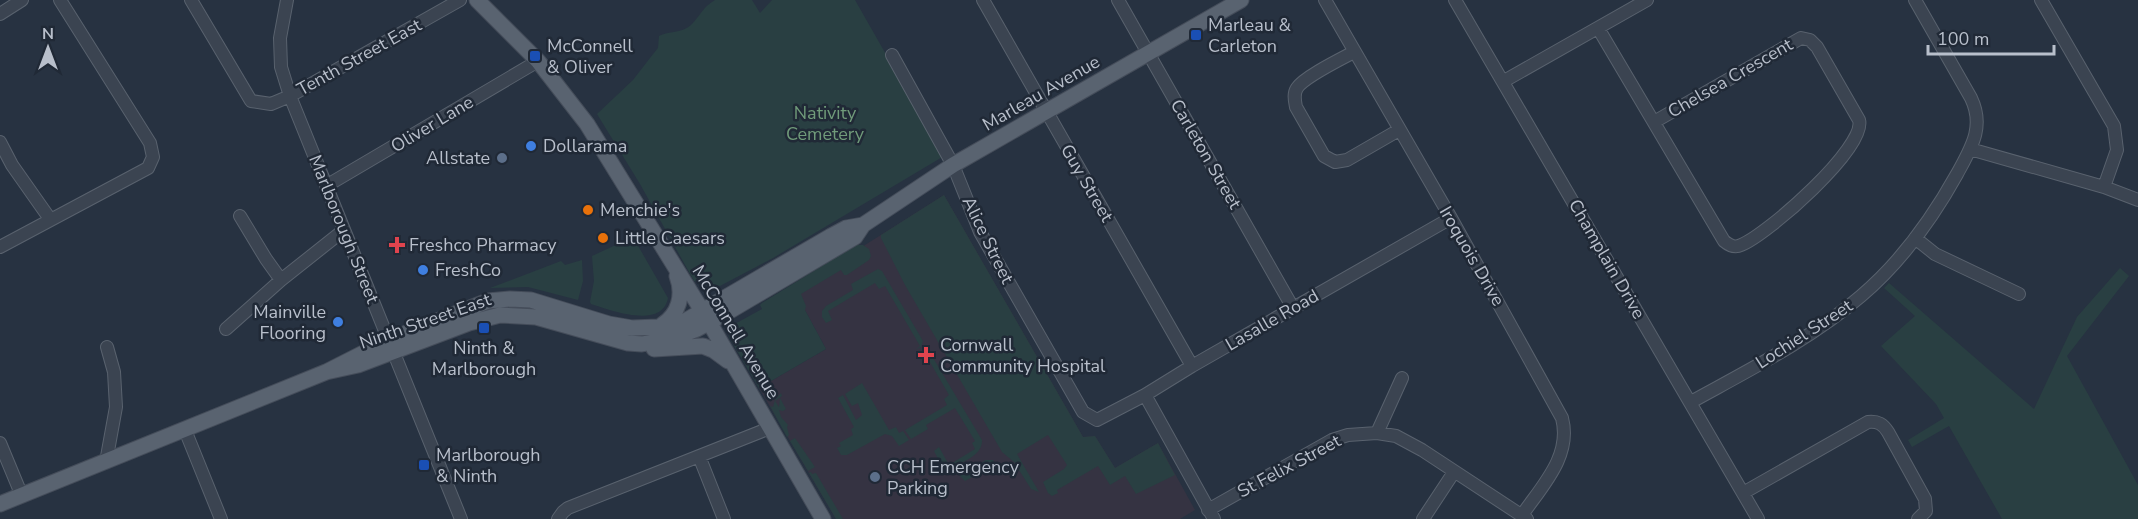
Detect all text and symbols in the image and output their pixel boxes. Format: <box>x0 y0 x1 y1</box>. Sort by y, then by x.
street label: Tenth Street East <box>292 12 426 101</box>
place label: Marleau & Carleton <box>1208 13 1291 58</box>
north arrow <box>18 18 78 78</box>
scale bar <box>1928 18 2054 56</box>
text: N <box>42 23 54 45</box>
text: 100 m <box>1937 27 1989 51</box>
marker: Marleau & Carleton <box>1189 28 1203 42</box>
street label: Chelsea Crescent <box>1663 32 1797 124</box>
place label: McConnell & Oliver <box>547 34 634 79</box>
marker: McConnell & Oliver <box>528 49 542 63</box>
street label: Marleau Avenue <box>978 50 1104 136</box>
street label: Oliver Lane <box>386 90 478 158</box>
street label: Carleton Street <box>1165 95 1247 214</box>
park label: Nativity Cemetery <box>786 101 865 146</box>
place label: Dollarama <box>543 134 627 158</box>
marker: Dollarama <box>524 139 538 153</box>
street label: Guy Street <box>1055 140 1119 227</box>
place label: Allstate <box>426 146 490 170</box>
street label: Marlborough Street <box>303 151 385 307</box>
marker: Allstate <box>495 151 509 165</box>
street label: Alice Street <box>957 192 1020 288</box>
street label: Champlain Drive <box>1563 195 1651 323</box>
place label: Menchie's <box>600 198 680 222</box>
street label: Iroquois Drive <box>1434 202 1510 310</box>
marker: Menchie's <box>581 203 595 217</box>
place label: Little Caesars <box>615 226 725 250</box>
marker: Little Caesars <box>596 231 610 245</box>
place label: Freshco Pharmacy <box>409 233 557 257</box>
marker: Freshco Pharmacy <box>390 238 404 252</box>
place label: FreshCo <box>435 258 501 282</box>
street label: McConnell Avenue <box>687 261 785 403</box>
marker: FreshCo <box>416 263 430 277</box>
street label: Lasalle Road <box>1221 284 1323 356</box>
street label: Ninth Street East <box>356 287 495 355</box>
street label: Lochiel Street <box>1751 293 1858 374</box>
place label: Mainville Flooring <box>253 300 326 345</box>
marker: Mainville Flooring <box>331 315 345 329</box>
marker: Ninth & Marlborough <box>477 321 491 335</box>
place label: Cornwall Community Hospital <box>940 333 1106 378</box>
place label: Ninth & Marlborough <box>432 336 536 381</box>
marker: Cornwall Community Hospital <box>917 346 935 364</box>
street label: St Felix Street <box>1233 428 1345 503</box>
place label: Marlborough & Ninth <box>436 443 540 488</box>
place label: CCH Emergency Parking <box>887 455 1020 500</box>
marker: Marlborough & Ninth <box>417 458 431 472</box>
marker: CCH Emergency Parking <box>868 470 882 484</box>

